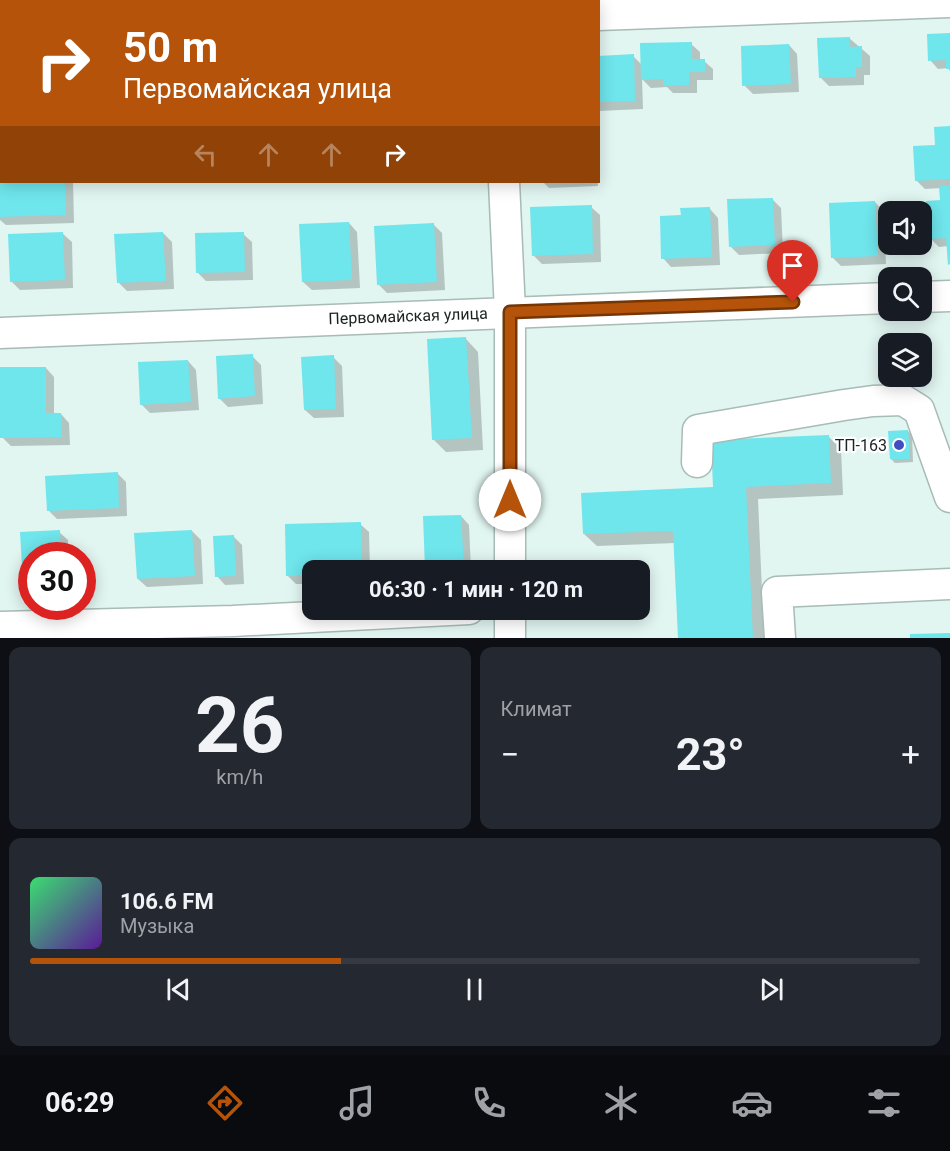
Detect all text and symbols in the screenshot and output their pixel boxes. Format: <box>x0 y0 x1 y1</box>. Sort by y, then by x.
text: 50 m <box>123 23 218 72</box>
icon: right <box>24 24 102 102</box>
text: Первомайская улица <box>123 73 392 105</box>
icon: left <box>189 138 222 171</box>
icon: ahead <box>252 138 285 171</box>
icon: ahead <box>315 138 348 171</box>
icon: right <box>378 138 411 171</box>
map controls <box>878 201 932 387</box>
button: sound <box>878 201 932 255</box>
pin <box>767 240 818 302</box>
icon: arrive <box>776 249 809 282</box>
button: search <box>878 267 932 321</box>
street label: Первомайская улица <box>328 304 488 328</box>
button: layers <box>878 333 932 387</box>
place label: ТП-163 <box>835 436 887 455</box>
marker: ТП-163 <box>892 438 906 452</box>
position arrow <box>478 468 542 532</box>
speed limit sign: 30 <box>18 542 96 620</box>
text: 06:30 · 1 мин · 120 m <box>369 577 583 602</box>
text: 26 <box>195 680 285 771</box>
text: Климат <box>501 697 572 721</box>
text: 23° <box>676 728 745 781</box>
text: − <box>501 735 519 774</box>
text: + <box>901 735 920 774</box>
text: km/h <box>216 765 263 789</box>
text: 106.6 FM <box>120 889 214 914</box>
text: Музыка <box>120 914 194 938</box>
icon: previous <box>162 973 195 1006</box>
icon: pause <box>458 973 491 1006</box>
icon: next <box>755 973 788 1006</box>
icon: directions <box>204 1082 246 1124</box>
icon: music <box>336 1082 378 1124</box>
icon: phone <box>468 1082 510 1124</box>
icon: climate <box>600 1082 642 1124</box>
icon: car <box>731 1082 773 1124</box>
icon: filters <box>863 1082 905 1124</box>
text: 06:29 <box>45 1087 114 1119</box>

